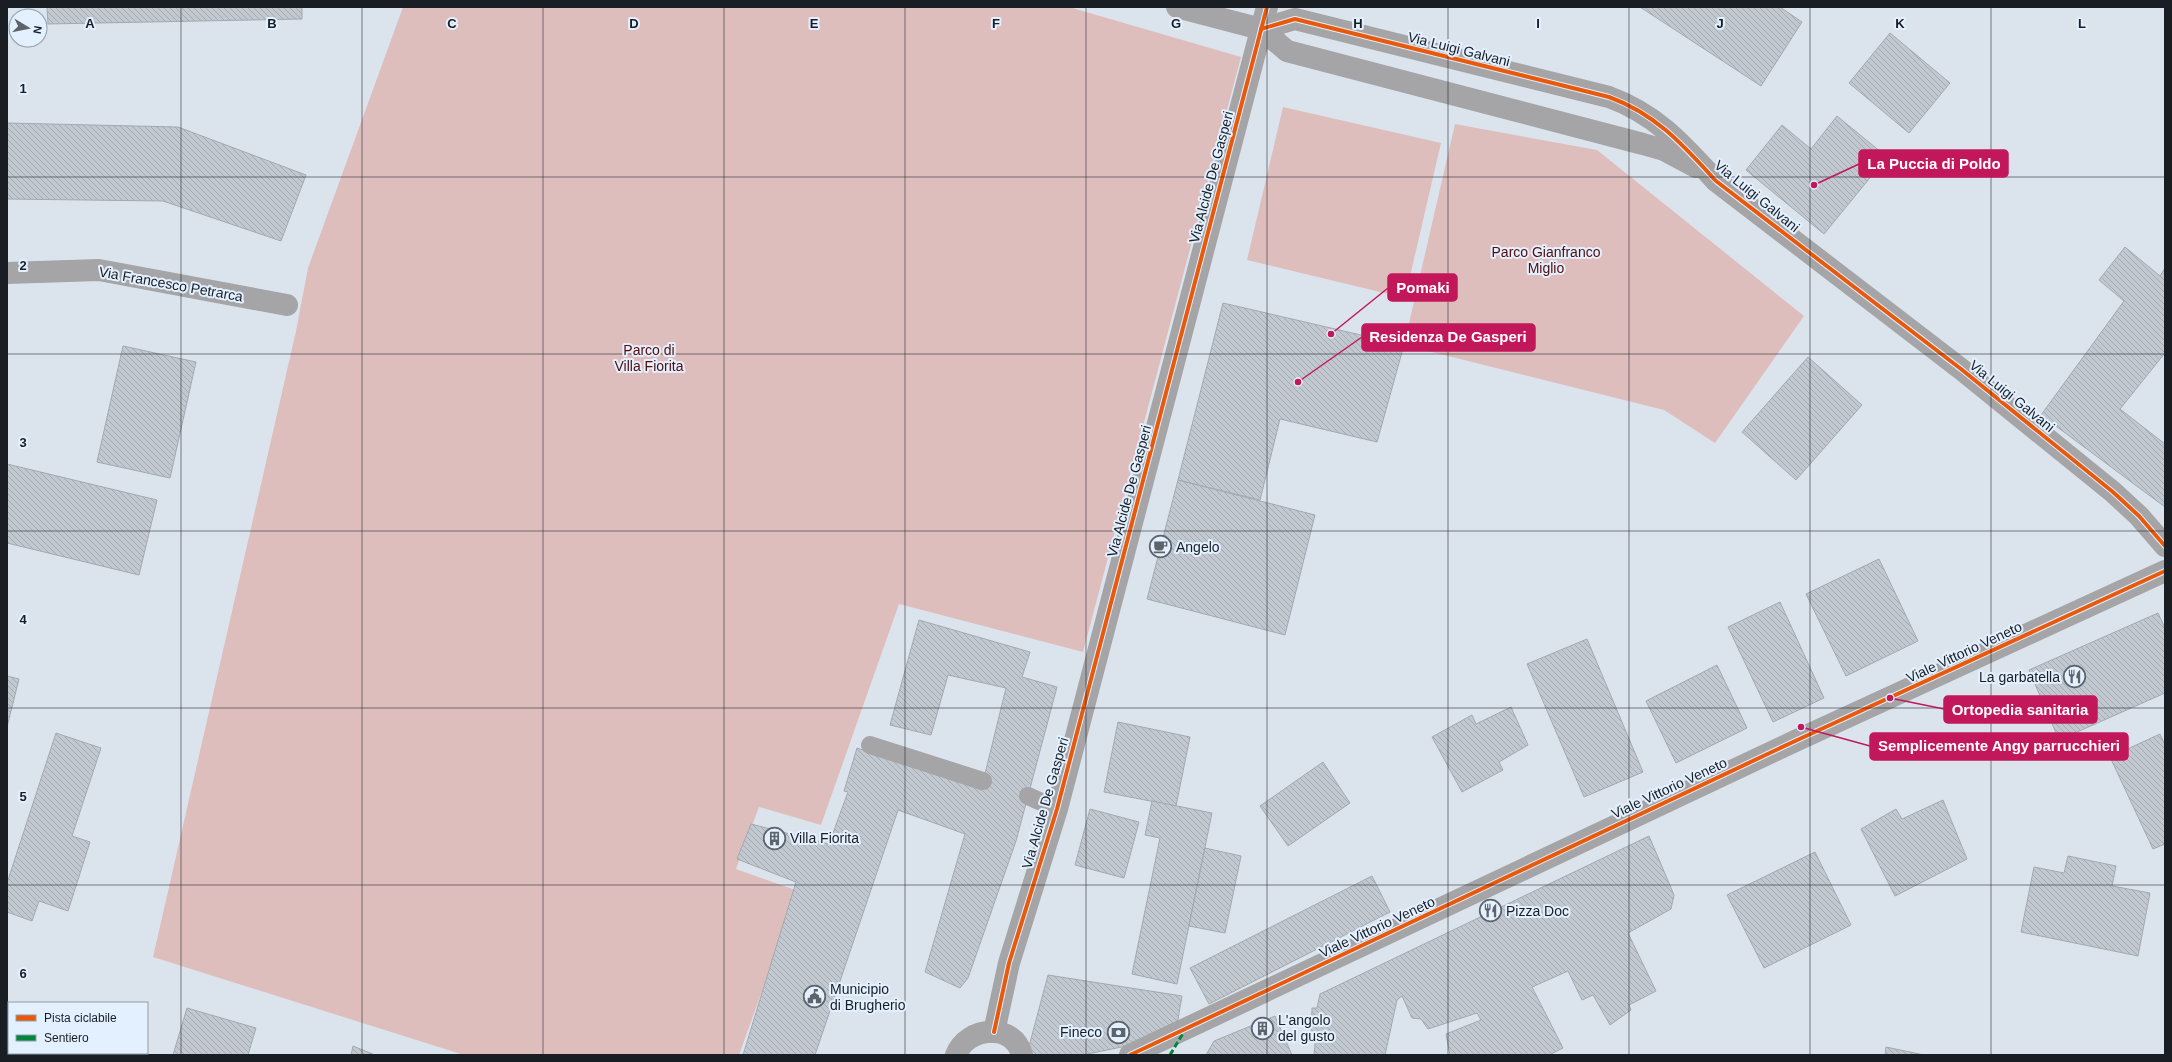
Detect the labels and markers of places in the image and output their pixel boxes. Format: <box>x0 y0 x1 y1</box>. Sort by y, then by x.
callout: La Puccia di Poldo <box>1859 150 2008 177</box>
callout: Pomaki <box>1388 274 1457 301</box>
callout: Residenza De Gasperi <box>1362 324 1535 351</box>
cafe icon: Angelo <box>1147 534 1173 560</box>
place label: Angelo <box>1176 539 1220 555</box>
restaurant icon: La garbatella <box>2062 664 2088 690</box>
place label: La garbatella <box>1979 669 2060 685</box>
callout: Ortopedia sanitaria <box>1944 696 2097 723</box>
callout: Semplicemente Angy parrucchieri <box>1870 733 2128 760</box>
building icon: Villa Fiorita <box>762 825 788 851</box>
place label: Villa Fiorita <box>790 830 859 846</box>
restaurant icon: Pizza Doc <box>1477 898 1503 924</box>
place label: Pizza Doc <box>1506 903 1569 919</box>
place label: Municipio di Brugherio <box>830 981 906 1013</box>
public building icon: Municipio di Brugherio <box>802 984 828 1010</box>
place label: L'angolo del gusto <box>1278 1012 1335 1044</box>
building icon: L'angolo del gusto <box>1250 1015 1276 1041</box>
bank icon: Fineco <box>1105 1019 1131 1045</box>
place label: Fineco <box>1060 1024 1102 1040</box>

